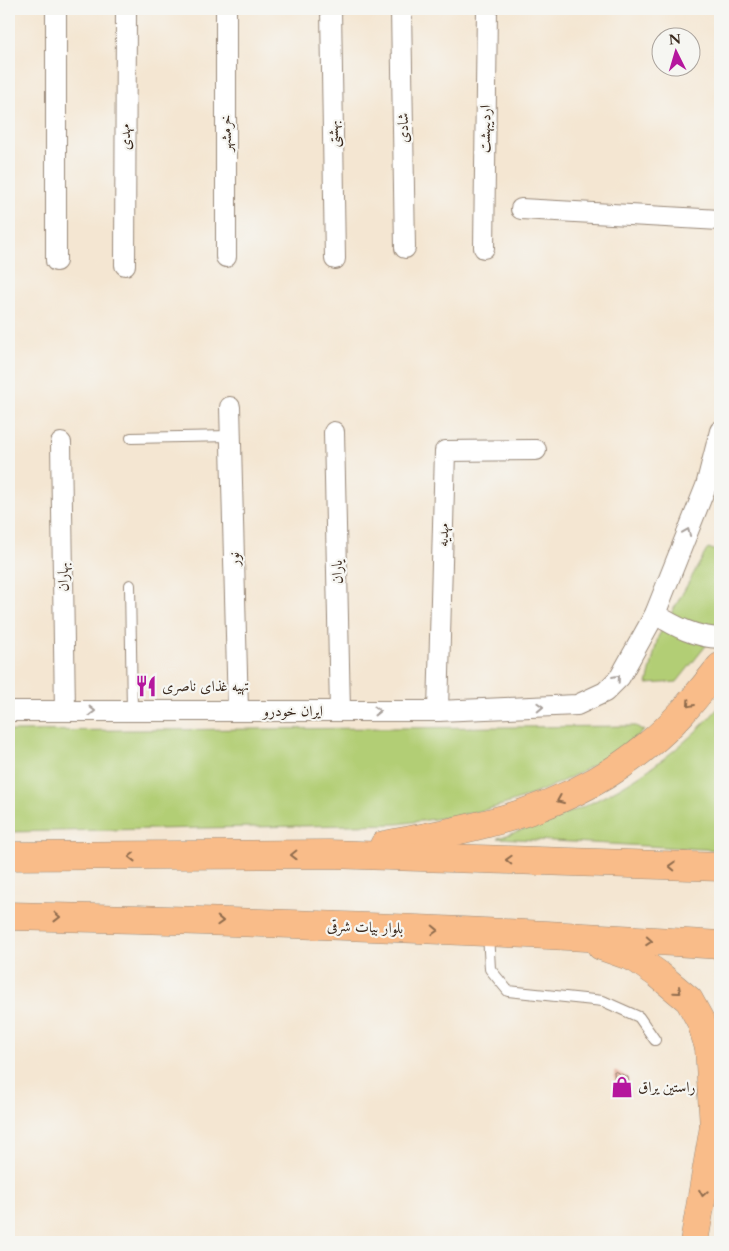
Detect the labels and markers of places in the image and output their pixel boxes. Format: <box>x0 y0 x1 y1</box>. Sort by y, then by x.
restaurant icon: تهیه غذای ناصری <box>133 673 159 699</box>
place label: تهیه غذای ناصری <box>162 676 249 696</box>
shop icon: راستین یراق <box>609 1074 635 1100</box>
place label: راستین یراق <box>638 1077 696 1097</box>

